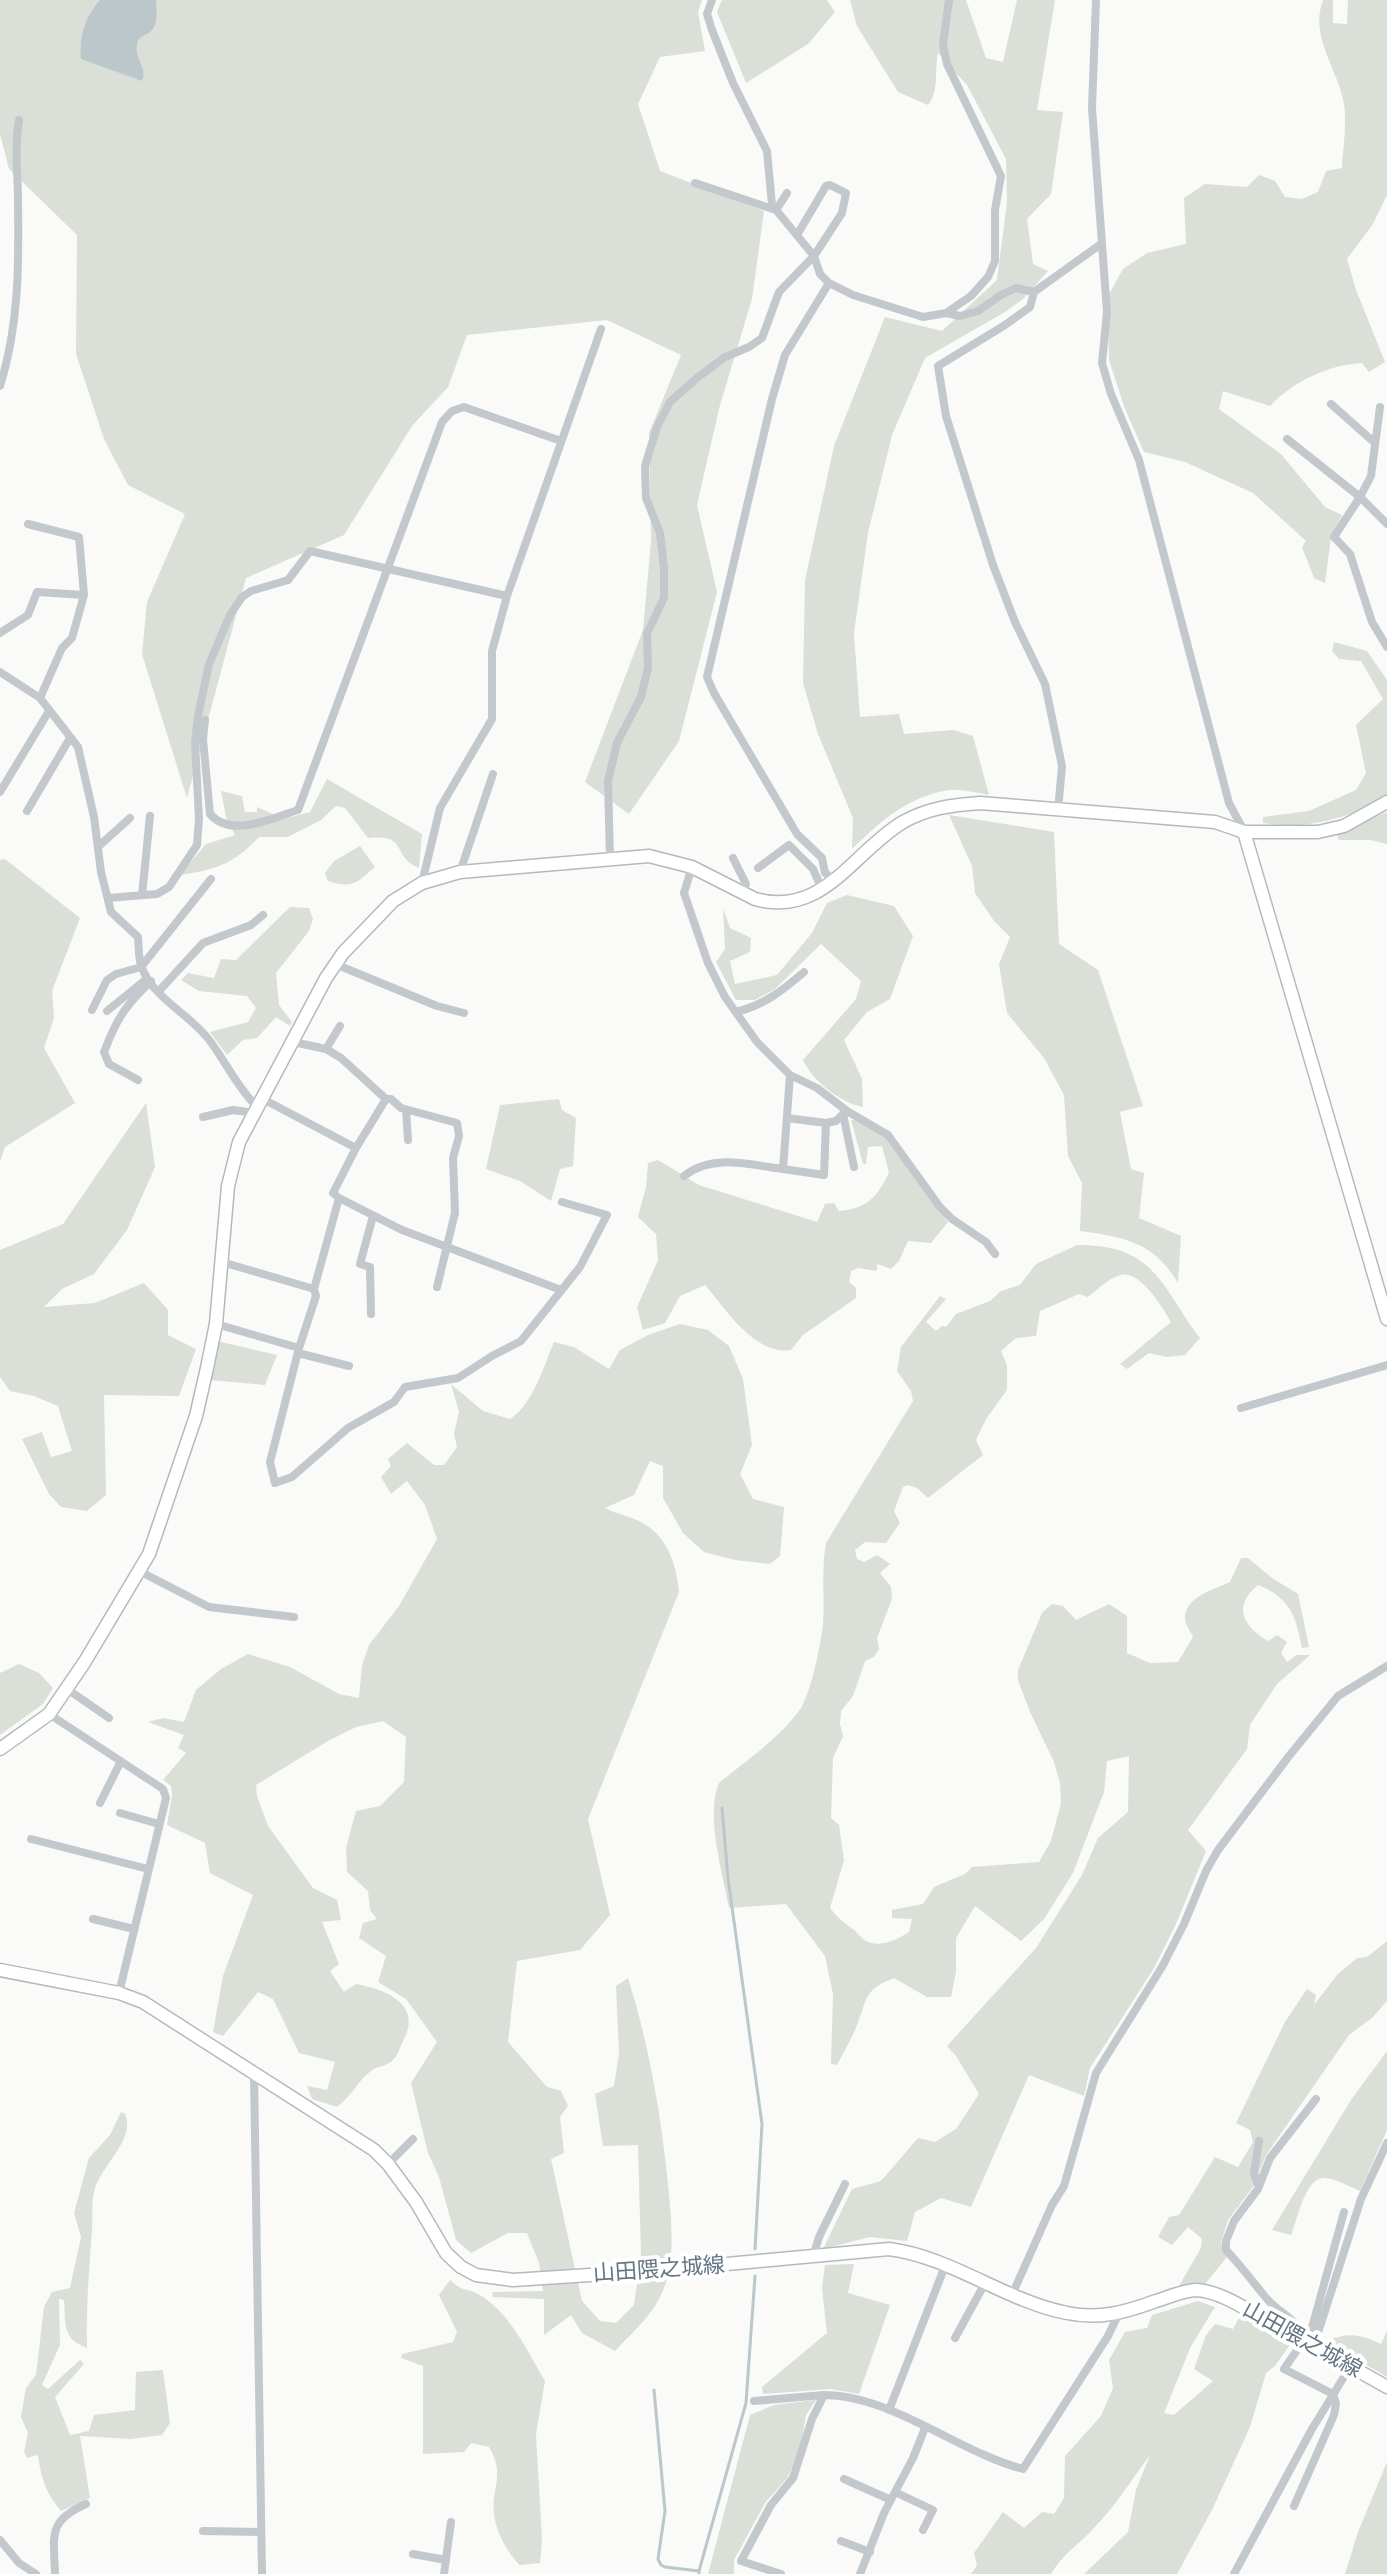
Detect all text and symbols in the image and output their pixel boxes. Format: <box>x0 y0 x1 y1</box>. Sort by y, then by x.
street label: 山田隈之城線 <box>592 2252 726 2288</box>
street label: 山田隈之城線 <box>1238 2296 1366 2384</box>

